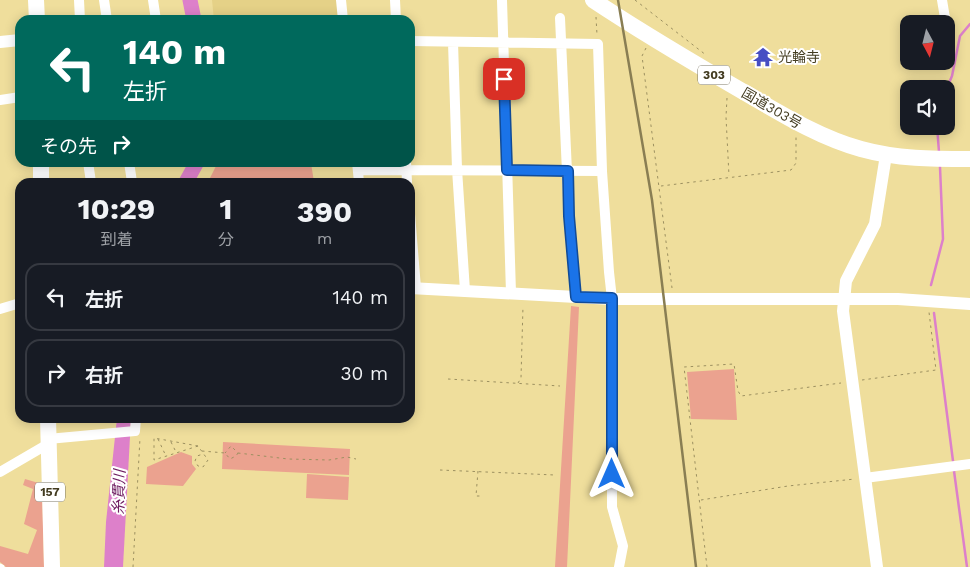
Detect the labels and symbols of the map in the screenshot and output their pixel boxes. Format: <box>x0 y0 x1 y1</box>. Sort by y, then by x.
north arrow <box>900 15 955 70</box>
temple icon: 光輪寺 <box>752 46 774 68</box>
place label: 光輪寺 <box>778 49 820 65</box>
pin <box>483 58 525 100</box>
road number: 303 <box>698 66 730 84</box>
street label: 国道303号 <box>739 84 805 132</box>
position arrow <box>585 447 637 499</box>
water label: 糸貫川 <box>109 467 129 515</box>
road number: 157 <box>35 482 65 502</box>

